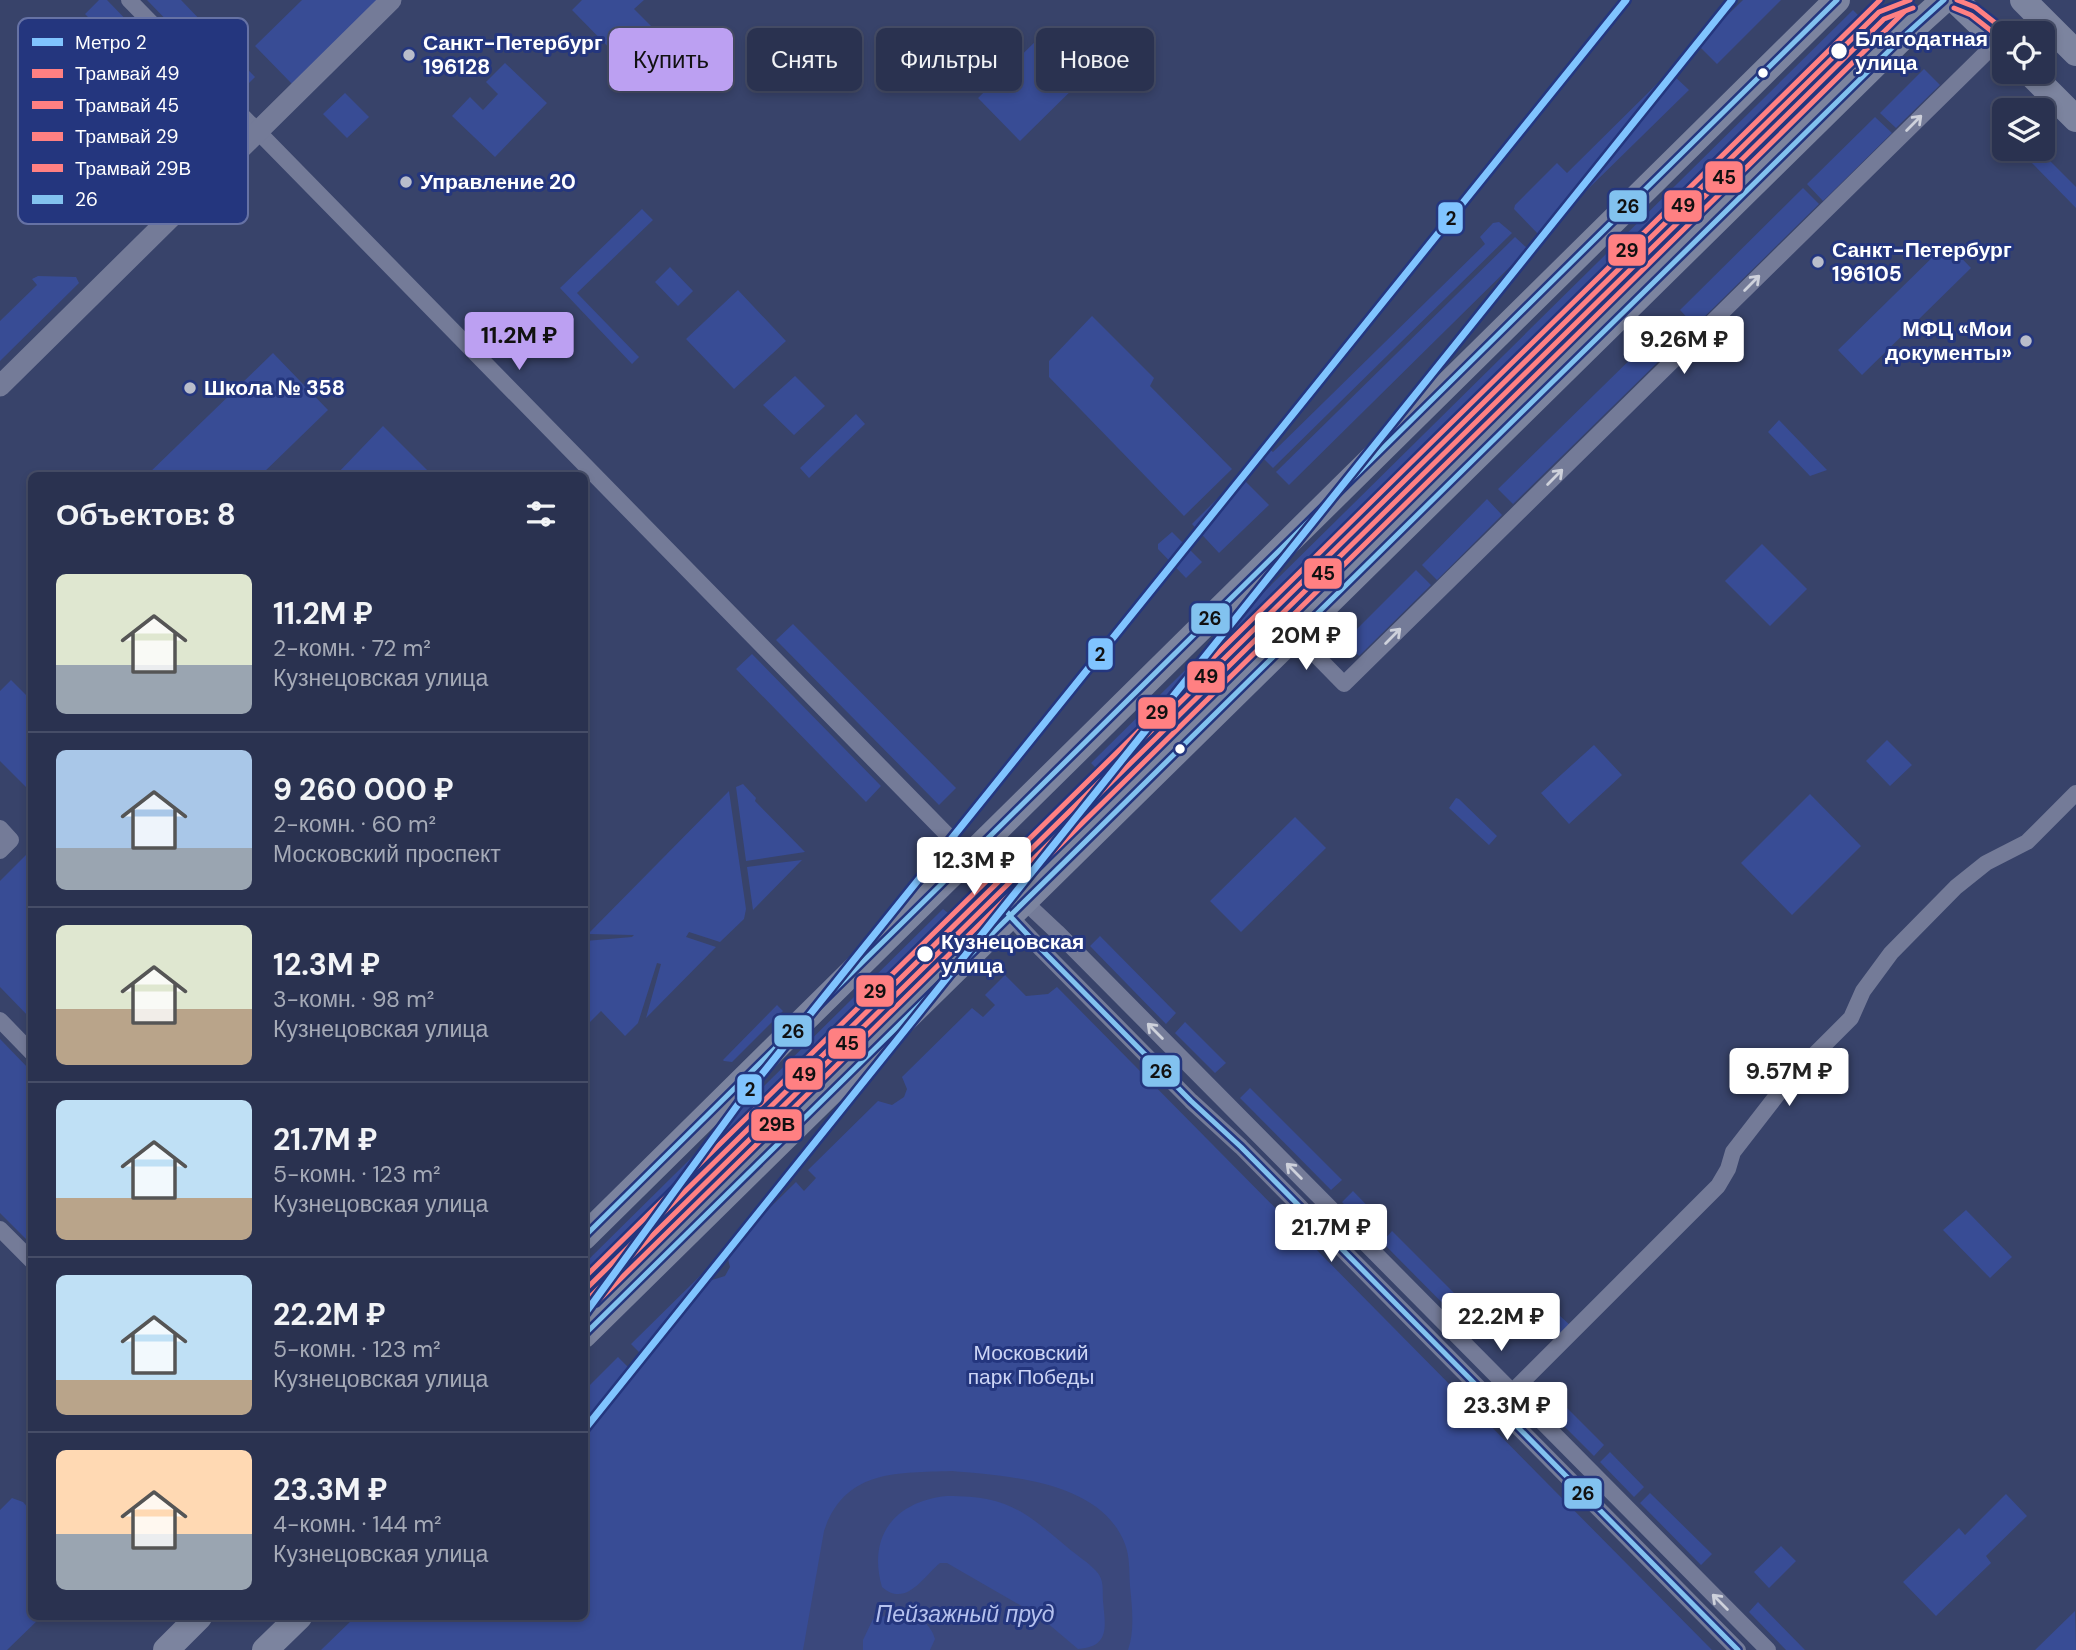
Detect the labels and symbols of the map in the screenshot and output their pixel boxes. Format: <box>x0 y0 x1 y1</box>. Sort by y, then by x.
legend <box>18 18 248 224</box>
place label: Благодатная улица <box>1855 25 1988 77</box>
place label: Санкт-Петербург 196128 <box>423 29 603 81</box>
text: Метро 2 <box>75 30 147 55</box>
marker: Благодатная улица <box>1829 41 1849 61</box>
marker: Санкт-Петербург 196128 <box>401 47 417 63</box>
text: Трамвай 49 <box>75 61 179 86</box>
unlabelled marker <box>1756 66 1770 80</box>
text: Трамвай 45 <box>75 93 179 118</box>
one-way arrow <box>1905 115 1922 132</box>
text: Трамвай 29 <box>75 124 179 149</box>
text: Трамвай 29В <box>75 156 191 181</box>
line badge: 45 <box>1704 160 1744 194</box>
text: 45 <box>1712 165 1736 190</box>
place label: Управление 20 <box>420 168 576 196</box>
marker: Управление 20 <box>398 174 414 190</box>
text: 26 <box>75 187 98 212</box>
line badge: 26 <box>1608 189 1648 223</box>
line badge: 49 <box>1663 189 1703 223</box>
text: 49 <box>1671 193 1695 218</box>
text: 26 <box>1616 194 1640 219</box>
line badge: 2 <box>1437 201 1464 235</box>
text: 2 <box>1446 206 1457 231</box>
line badge: 29 <box>1607 233 1647 267</box>
place label: Санкт-Петербург 196105 <box>1832 236 2012 288</box>
text: 29 <box>1616 238 1638 263</box>
marker: Санкт-Петербург 196105 <box>1810 254 1826 270</box>
one-way arrow <box>1743 274 1760 291</box>
pin: 11.2M ₽ <box>454 312 584 372</box>
place label: МФЦ «Мои документы» <box>1885 315 2012 367</box>
pin: 9.26M ₽ <box>1619 316 1749 376</box>
marker: МФЦ «Мои документы» <box>2018 333 2034 349</box>
place label: Школа № 358 <box>204 374 345 402</box>
marker: Школа № 358 <box>182 380 198 396</box>
one-way arrow <box>1546 468 1563 485</box>
line badge: 45 <box>1303 557 1343 590</box>
text: 45 <box>1311 561 1335 586</box>
line badge: 26 <box>1190 602 1231 635</box>
text: 26 <box>1198 606 1222 631</box>
pin: 20M ₽ <box>1257 612 1355 672</box>
one-way arrow <box>1384 628 1401 645</box>
line badge: 2 <box>1087 637 1114 671</box>
text: 2 <box>1095 642 1106 667</box>
line badge: 49 <box>1186 660 1226 694</box>
text: 49 <box>1194 664 1218 689</box>
line badge: 29 <box>1137 696 1177 730</box>
text: 29 <box>1146 700 1168 725</box>
unlabelled marker <box>1173 742 1187 756</box>
pin: 12.3M ₽ <box>909 838 1039 897</box>
place label: Кузнецовская улица <box>941 928 1084 980</box>
marker: Кузнецовская улица <box>915 944 935 964</box>
line badge: 29 <box>855 974 895 1008</box>
text: 29 <box>864 979 886 1004</box>
line badge: 26 <box>773 1014 813 1048</box>
text: 26 <box>781 1019 805 1044</box>
one-way arrow <box>1146 1023 1163 1040</box>
line badge: 45 <box>827 1027 867 1060</box>
text: 45 <box>835 1031 859 1056</box>
pin: 9.57M ₽ <box>1724 1048 1854 1108</box>
line badge: 26 <box>1141 1054 1181 1088</box>
line badge: 49 <box>784 1057 824 1091</box>
text: 26 <box>1149 1059 1173 1084</box>
text: 49 <box>792 1062 816 1087</box>
line badge: 2 <box>736 1073 763 1106</box>
text: 2 <box>745 1077 756 1102</box>
line badge: 29В <box>750 1108 803 1142</box>
text: 29В <box>759 1112 795 1137</box>
one-way arrow <box>1286 1162 1303 1179</box>
pin: 21.7M ₽ <box>1266 1204 1396 1264</box>
pin: 22.2M ₽ <box>1436 1294 1566 1353</box>
park label: Московский парк Победы <box>968 1339 1094 1391</box>
pin: 23.3M ₽ <box>1442 1382 1572 1442</box>
line badge: 26 <box>1563 1477 1603 1510</box>
text: 26 <box>1571 1481 1595 1506</box>
one-way arrow <box>1711 1593 1728 1610</box>
water label: Пейзажный пруд <box>875 1599 1055 1629</box>

